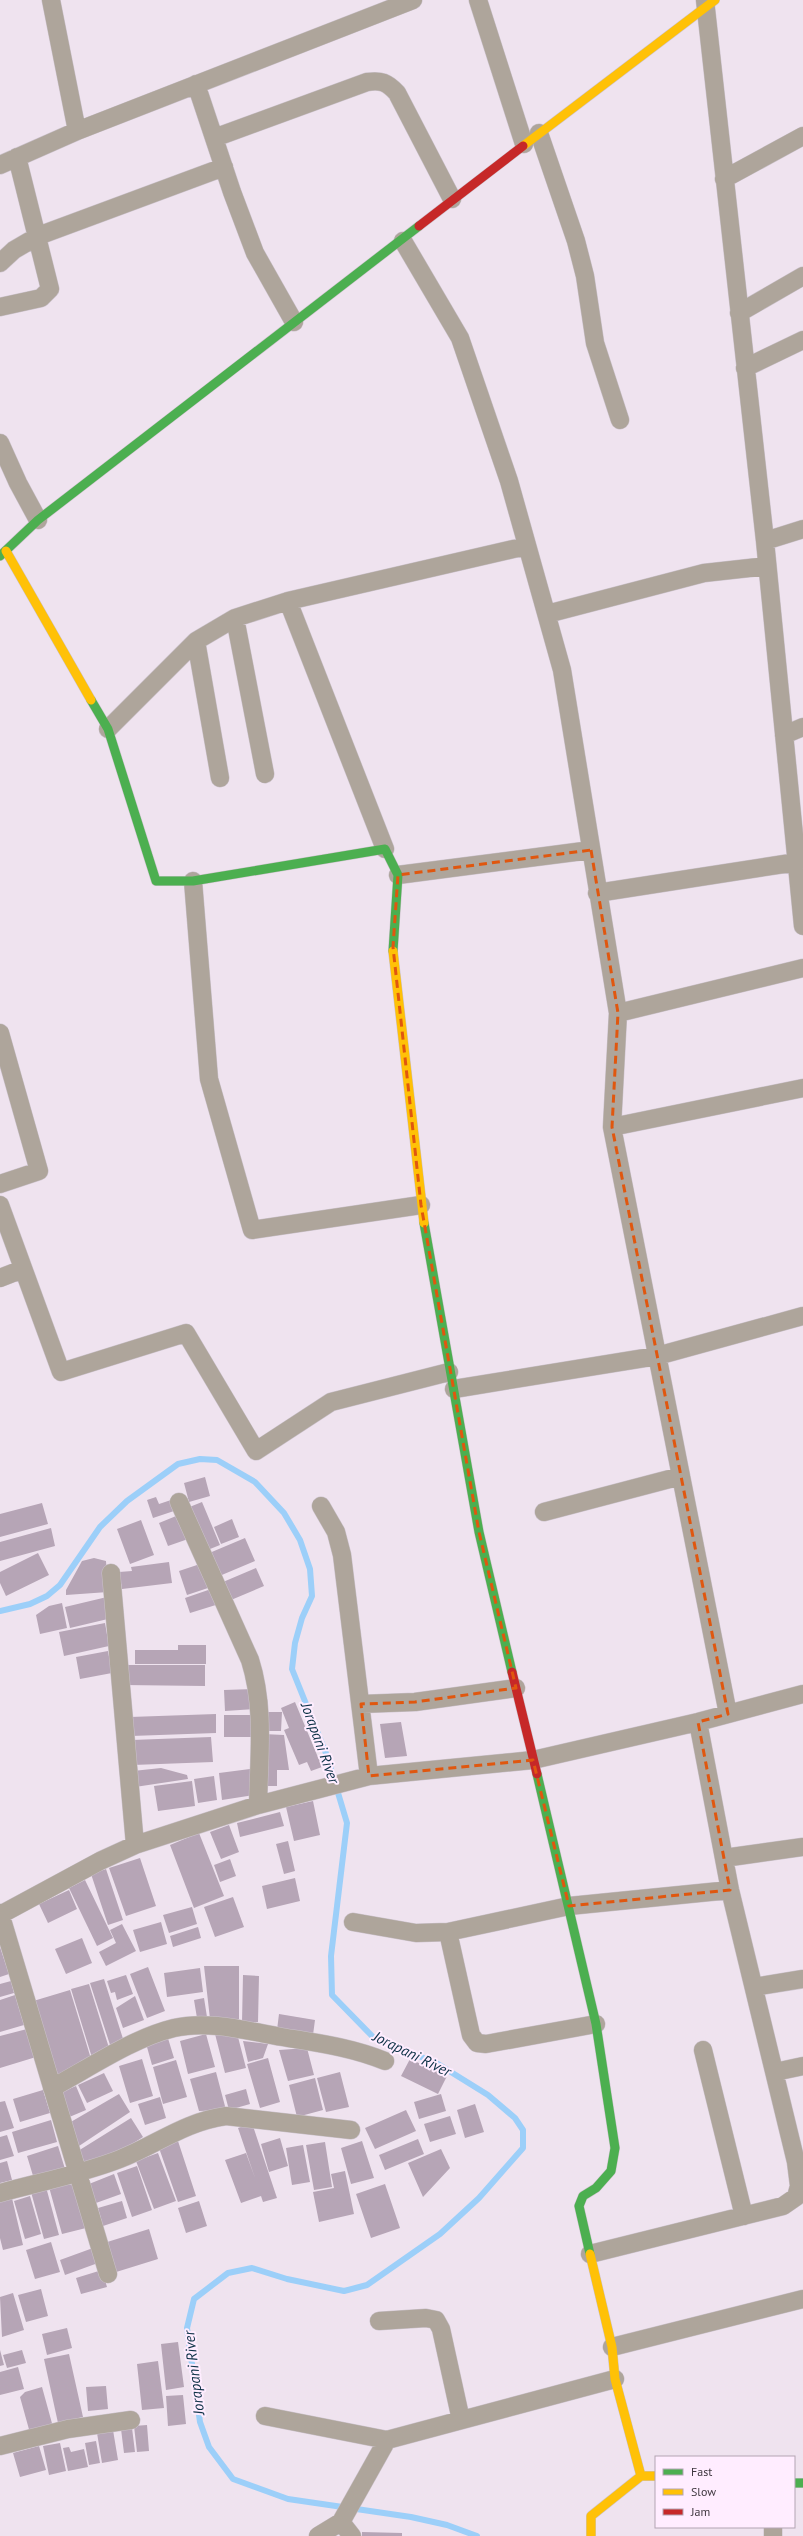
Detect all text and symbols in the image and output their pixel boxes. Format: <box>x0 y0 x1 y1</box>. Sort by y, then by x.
water label: Jorapani River <box>297 1699 344 1787</box>
water label: Jorapani River <box>369 2026 456 2081</box>
water label: Jorapani River <box>179 2329 208 2417</box>
legend <box>655 2456 795 2528</box>
text: Fast <box>691 2464 712 2479</box>
text: Slow <box>691 2484 716 2499</box>
text: Jam <box>690 2504 710 2519</box>

